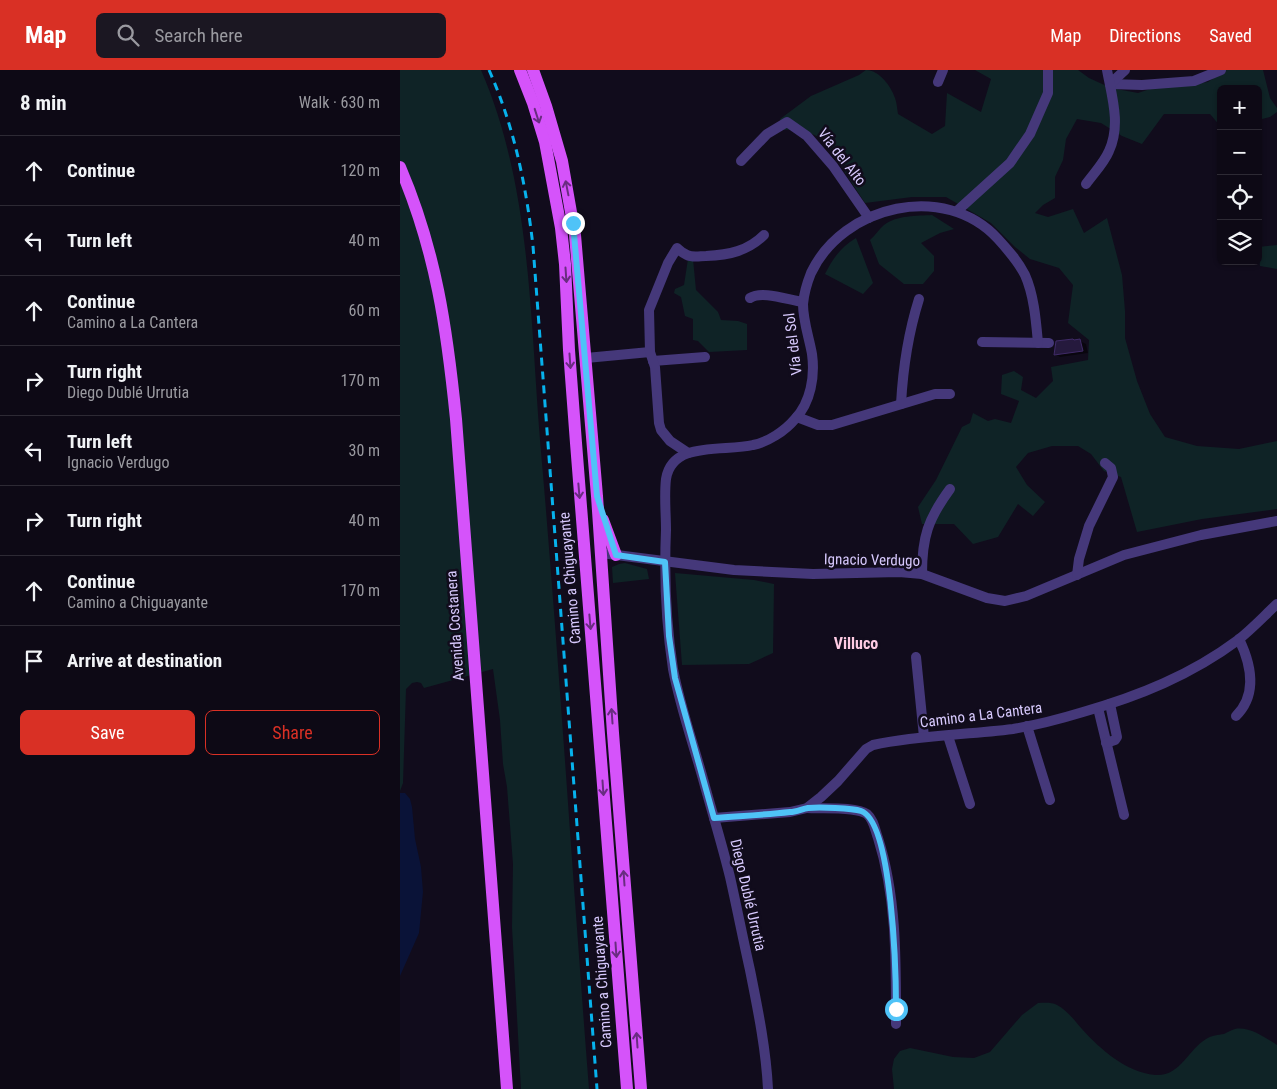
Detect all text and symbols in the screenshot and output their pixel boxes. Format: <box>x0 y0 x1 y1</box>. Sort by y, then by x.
search box <box>96 13 446 58</box>
text: Map <box>25 21 66 49</box>
icon: search <box>114 21 142 49</box>
text: Search here <box>154 24 243 47</box>
text: Map <box>1050 25 1081 46</box>
text: Directions <box>1109 25 1181 46</box>
text: Saved <box>1209 25 1252 46</box>
map controls <box>1217 85 1262 265</box>
button: + <box>1217 85 1262 130</box>
text: 8 min <box>20 91 67 115</box>
text: Walk · 630 m <box>299 93 380 112</box>
one-way arrow <box>533 107 542 123</box>
street label: Vía del Alto <box>814 125 870 189</box>
button: − <box>1217 130 1262 175</box>
icon: ahead <box>20 157 48 185</box>
text: Continue <box>67 159 135 182</box>
text: 120 m <box>341 161 380 180</box>
button: locate <box>1217 175 1262 220</box>
one-way arrow <box>562 180 571 196</box>
route end <box>562 212 585 235</box>
button: layers <box>1217 220 1262 265</box>
icon: left <box>20 227 48 255</box>
text: Turn left <box>67 229 132 252</box>
text: 40 m <box>348 231 380 250</box>
one-way arrow <box>561 267 570 283</box>
text: Continue <box>67 290 135 313</box>
icon: ahead <box>20 297 48 325</box>
text: 60 m <box>348 301 380 320</box>
street label: Vía del Sol <box>780 312 806 376</box>
text: Camino a La Cantera <box>67 313 198 332</box>
one-way arrow <box>565 353 574 369</box>
text: Turn right <box>67 360 142 383</box>
icon: right <box>20 367 48 395</box>
text: 170 m <box>341 371 380 390</box>
text: Diego Dublé Urrutia <box>67 383 189 402</box>
text: Turn left <box>67 430 132 453</box>
icon: left <box>20 437 48 465</box>
text: 30 m <box>348 441 380 460</box>
text: Ignacio Verdugo <box>67 453 170 472</box>
one-way arrow <box>575 482 584 498</box>
icon: right <box>20 507 48 535</box>
text: Turn right <box>67 509 142 532</box>
text: 40 m <box>348 511 380 530</box>
street label: Camino a Chiguayante <box>555 511 585 645</box>
street label: Ignacio Verdugo <box>824 550 920 570</box>
text: Continue <box>67 570 135 593</box>
street label: Avenida Costanera <box>442 570 468 682</box>
icon: ahead <box>20 577 48 605</box>
text: 170 m <box>341 581 380 600</box>
text: Camino a Chiguayante <box>67 593 208 612</box>
one-way arrow <box>585 614 595 630</box>
district label: Villuco <box>834 634 878 653</box>
icon: arrive <box>20 647 48 675</box>
text: Arrive at destination <box>67 649 222 672</box>
street label: Camino a La Cantera <box>919 699 1043 731</box>
one-way arrow <box>607 709 616 725</box>
button: Save <box>20 710 195 755</box>
button: Share <box>205 710 380 755</box>
one-way arrow <box>599 780 608 796</box>
street label: Diego Dublé Urrutia <box>726 837 770 953</box>
one-way arrow <box>620 871 629 887</box>
street label: Camino a Chiguayante <box>588 915 616 1049</box>
one-way arrow <box>611 942 621 958</box>
route start <box>885 998 908 1021</box>
one-way arrow <box>632 1033 641 1049</box>

